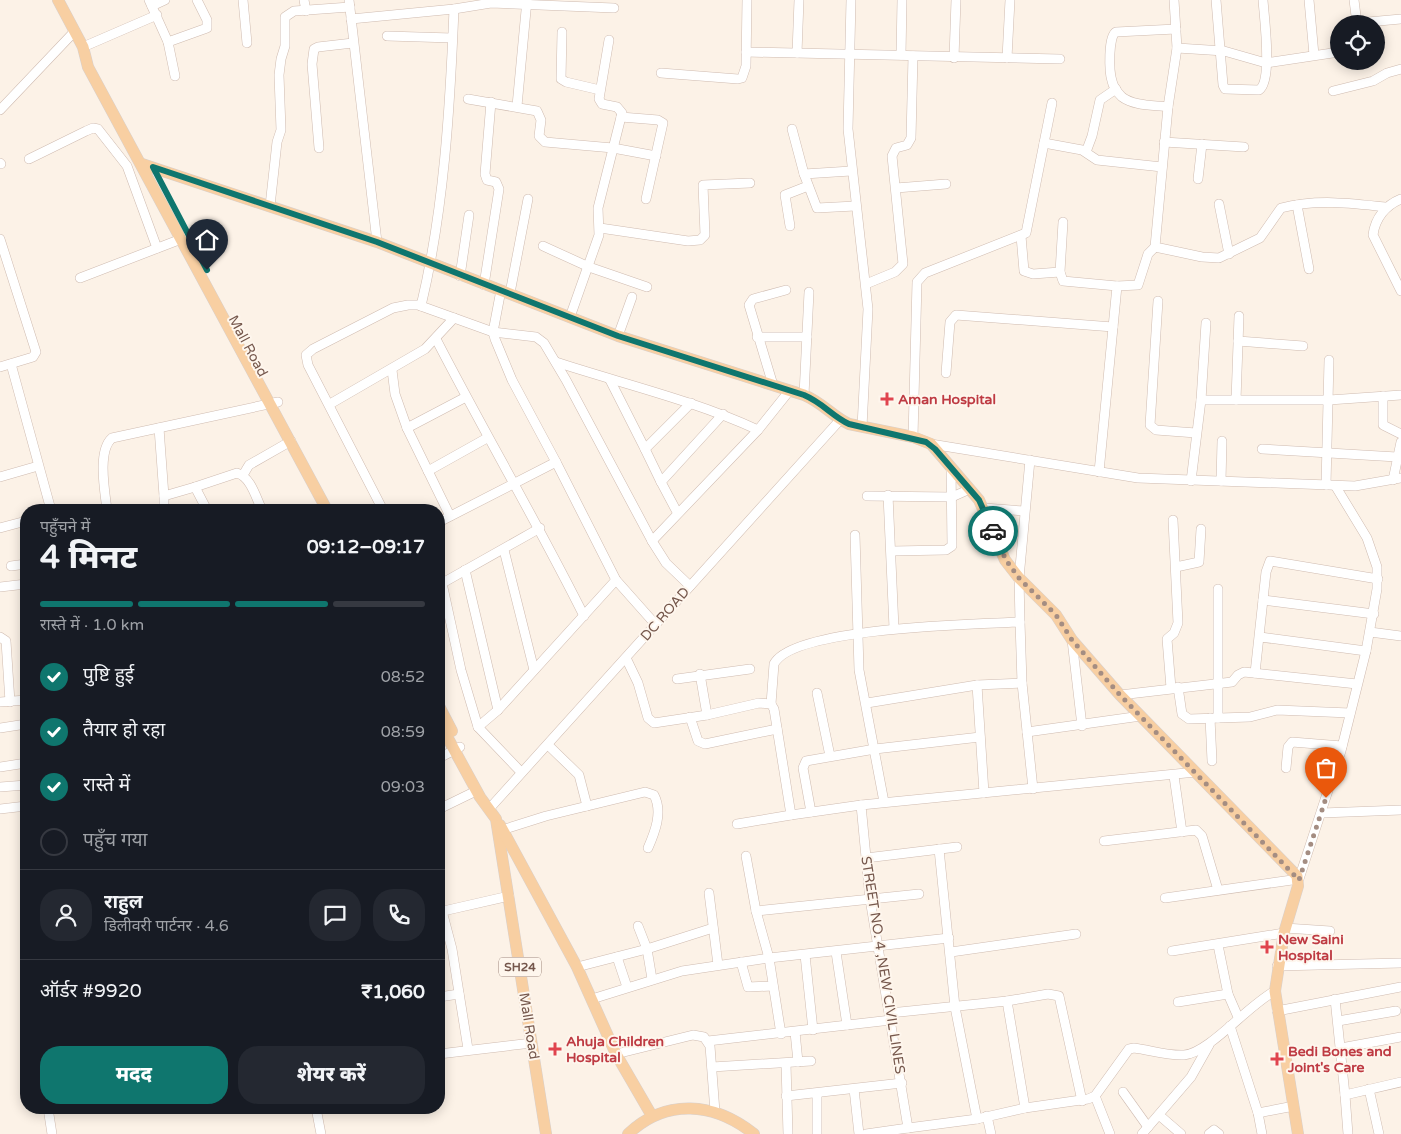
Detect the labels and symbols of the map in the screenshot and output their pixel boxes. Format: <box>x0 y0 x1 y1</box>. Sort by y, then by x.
pin <box>186 219 228 270</box>
street label: Mall Road <box>225 312 271 380</box>
place label: Aman Hospital <box>898 391 996 408</box>
marker: Aman Hospital <box>880 392 894 406</box>
courier <box>968 506 1018 556</box>
street label: DC ROAD <box>637 584 693 644</box>
pin <box>1305 747 1347 798</box>
street label: STREET NO. 4 ,NEW CIVIL LINES <box>857 855 909 1075</box>
place label: New Saini Hospital <box>1278 931 1344 964</box>
marker: New Saini Hospital <box>1260 940 1274 954</box>
road number: SH24 <box>499 958 541 976</box>
street label: Mall Road <box>515 991 543 1061</box>
place label: Ahuja Children Hospital <box>566 1033 664 1066</box>
marker: Ahuja Children Hospital <box>548 1042 562 1056</box>
place label: Bedi Bones and Joint's Care <box>1287 1043 1392 1076</box>
marker: Bedi Bones and Joint's Care <box>1270 1052 1284 1066</box>

